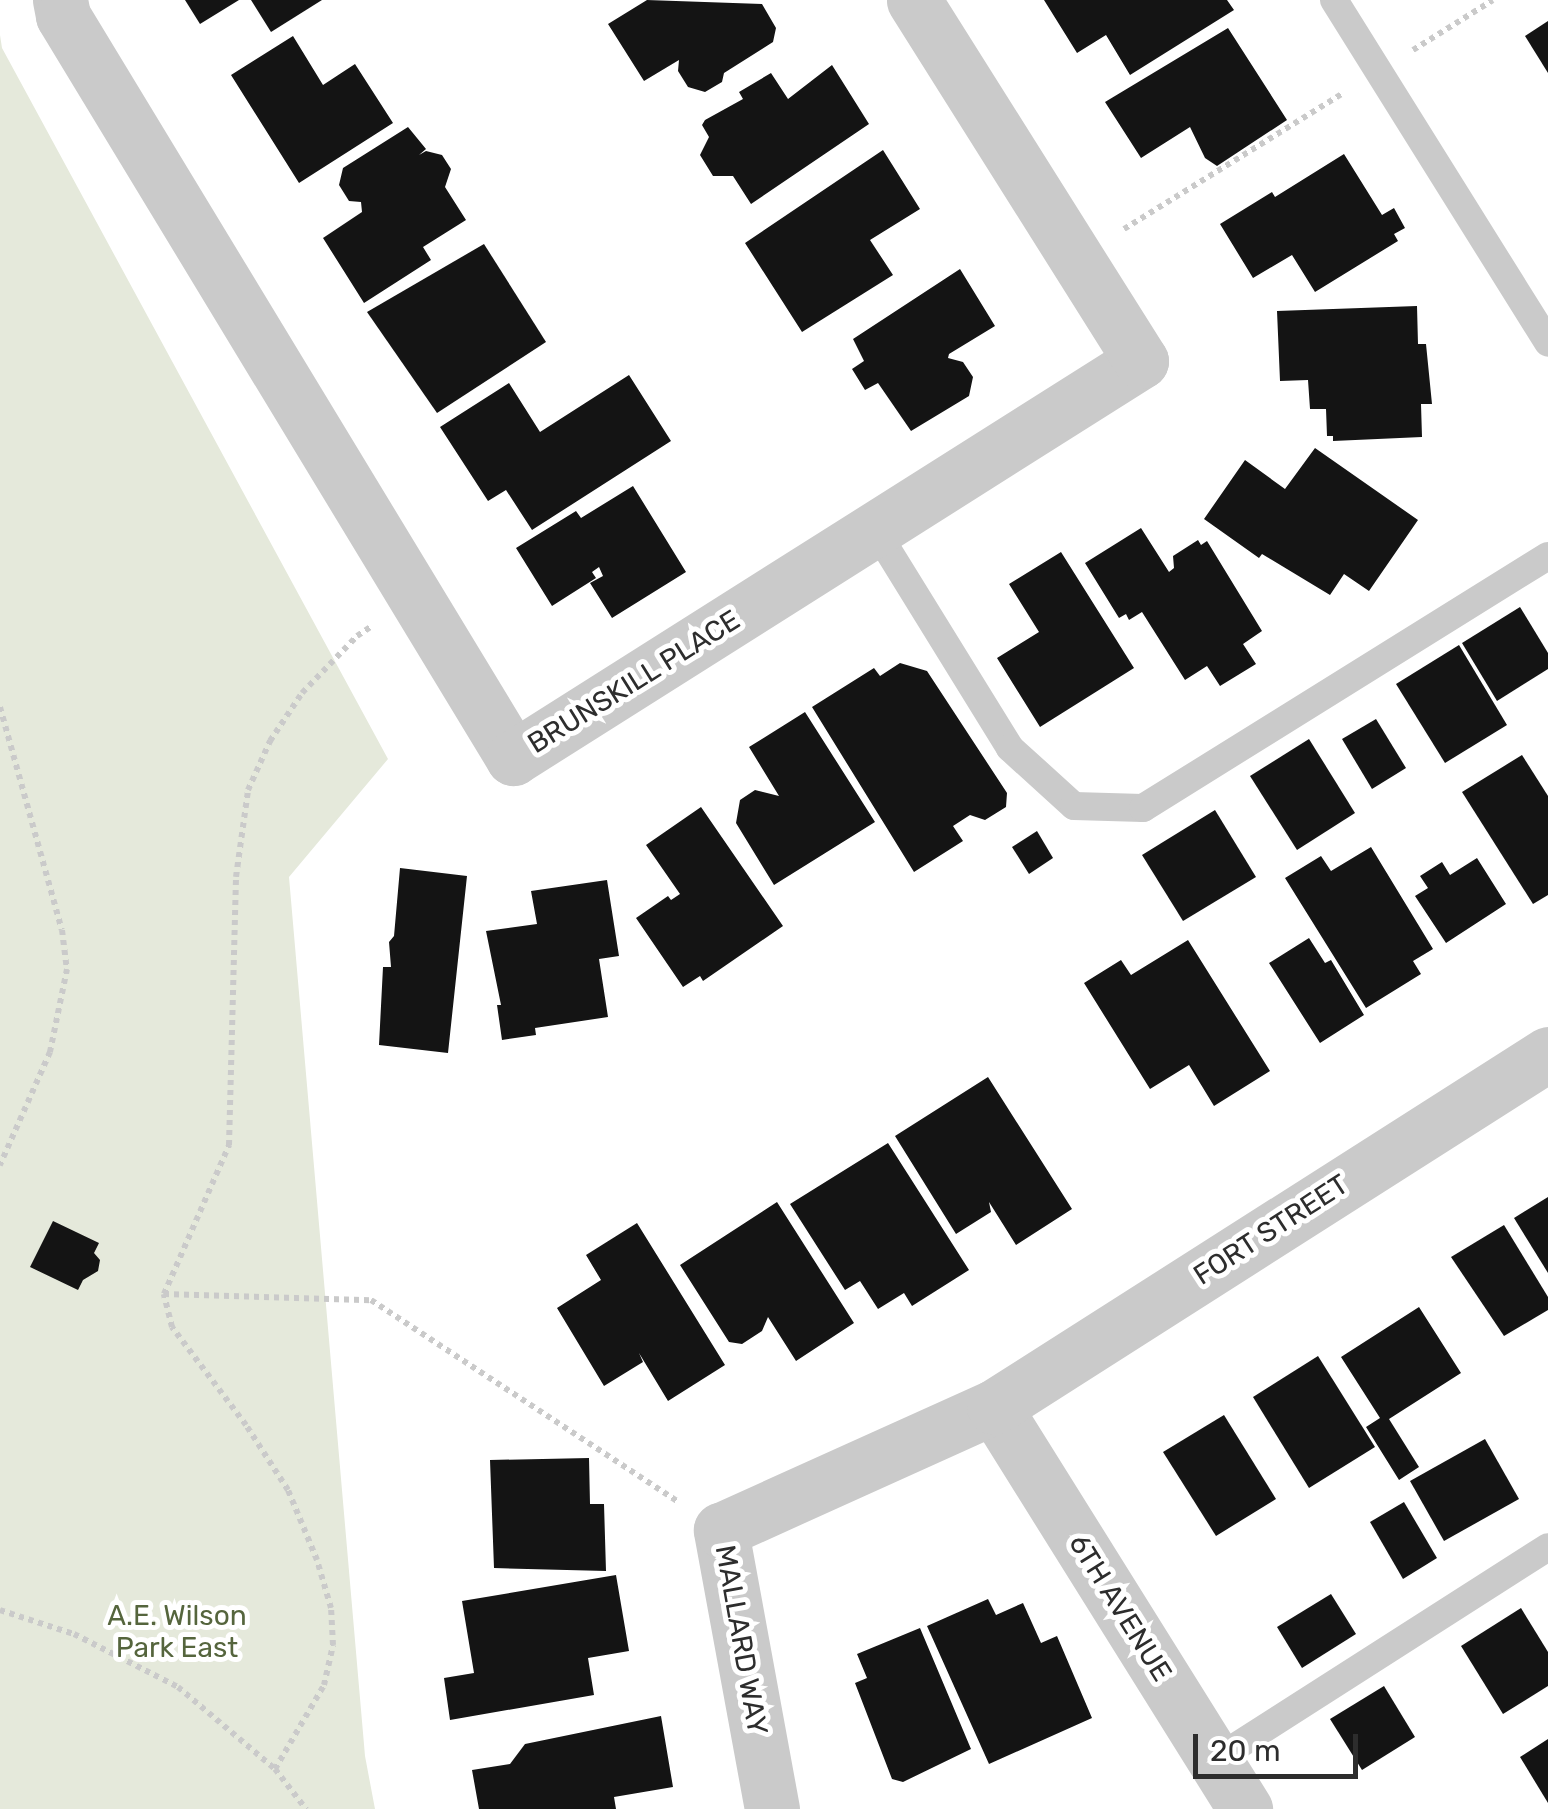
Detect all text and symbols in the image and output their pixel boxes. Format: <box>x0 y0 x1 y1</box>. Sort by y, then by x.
street label: BRUNSKILL PLACE <box>522 603 746 761</box>
street label: FORT STREET <box>1187 1167 1355 1293</box>
street label: 6TH AVENUE <box>1061 1528 1179 1688</box>
street label: MALLARD WAY <box>708 1542 774 1738</box>
park label: A.E. Wilson Park East <box>107 1599 247 1665</box>
scale bar <box>1198 1714 1363 1776</box>
text: 20 m <box>1210 1733 1281 1769</box>

